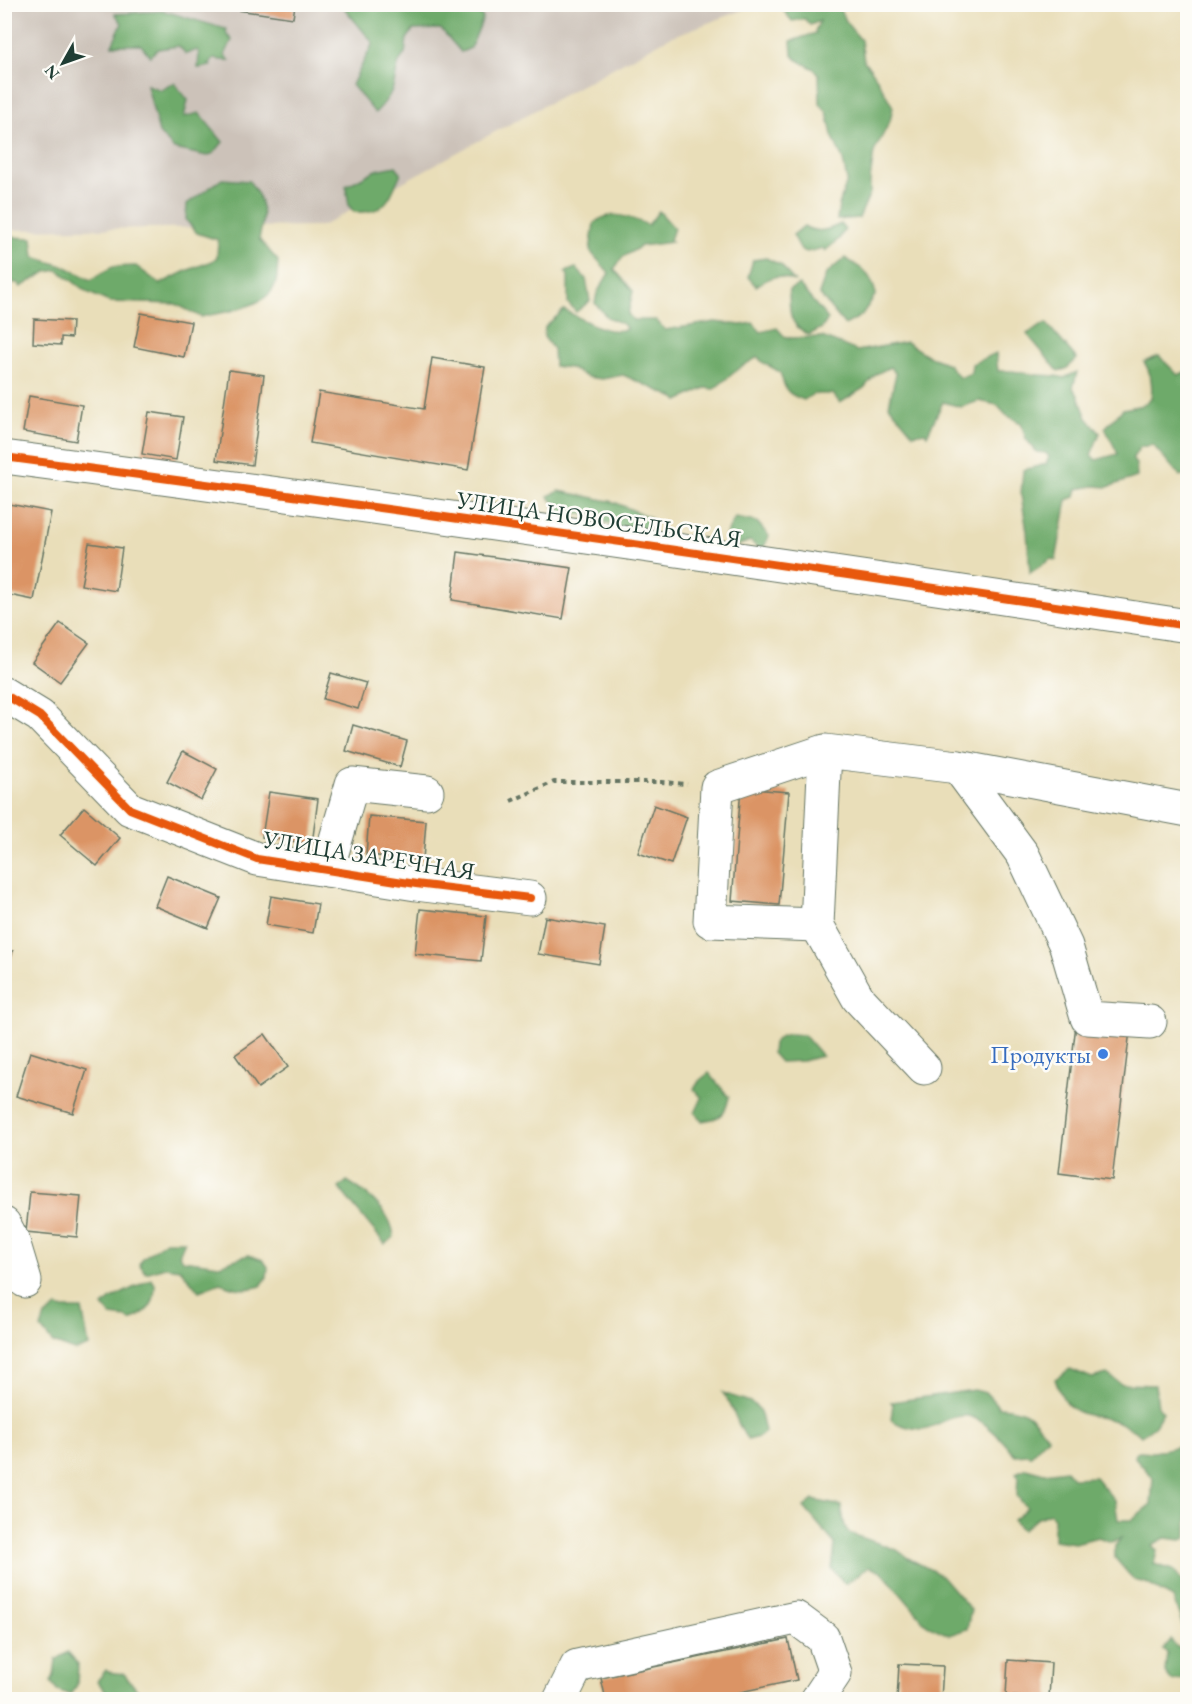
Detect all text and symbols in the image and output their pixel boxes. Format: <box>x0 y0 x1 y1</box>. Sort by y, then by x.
north arrow <box>33 33 93 93</box>
text: N <box>40 61 64 84</box>
street label: УЛИЦА НОВОСЕЛЬСКАЯ <box>454 484 743 554</box>
street label: УЛИЦА ЗАРЕЧНАЯ <box>260 823 477 887</box>
place label: Продукты <box>990 1039 1091 1070</box>
marker: Продукты <box>1096 1047 1110 1061</box>

